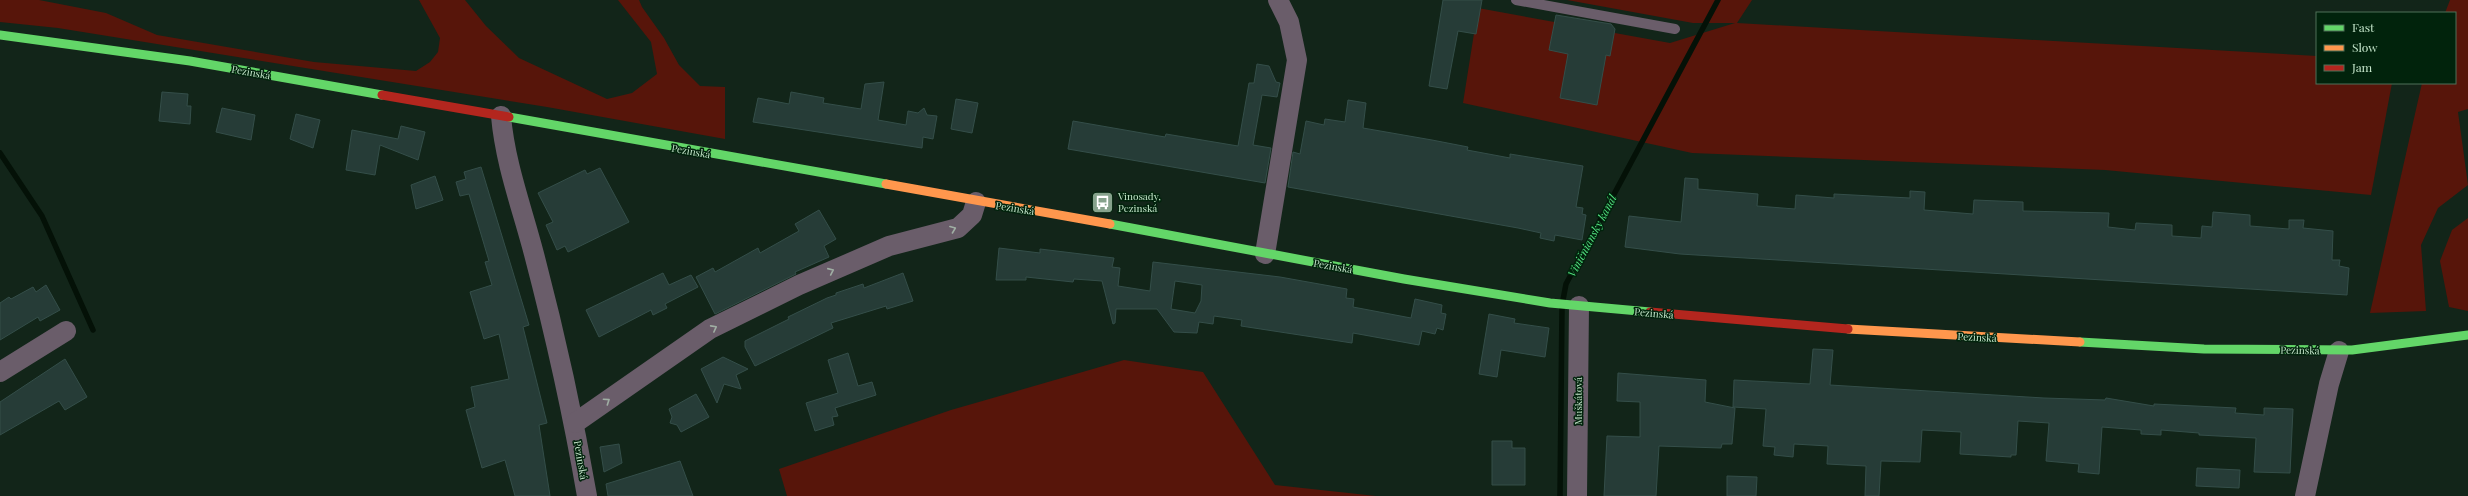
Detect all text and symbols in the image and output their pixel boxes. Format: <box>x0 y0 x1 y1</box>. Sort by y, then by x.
legend <box>2316 12 2456 84</box>
text: Fast <box>2352 19 2375 35</box>
text: Slow <box>2352 39 2378 55</box>
text: Jam <box>2351 59 2373 75</box>
street label: Pezinská <box>230 62 272 82</box>
street label: Pezinská <box>670 141 712 161</box>
bus stop icon: Vinosady, Pezinská <box>1090 189 1116 215</box>
place label: Vinosady, Pezinská <box>1117 189 1161 215</box>
water label: Viničniansky kanál <box>1564 191 1620 280</box>
street label: Pezinská <box>994 198 1036 218</box>
one-way arrow <box>950 225 957 233</box>
street label: Pezinská <box>1312 256 1354 276</box>
one-way arrow <box>827 268 834 276</box>
street label: Pezinská <box>1634 304 1674 322</box>
one-way arrow <box>710 325 717 332</box>
street label: Pezinská <box>1957 329 1997 345</box>
street label: Pezinská <box>2280 343 2320 357</box>
street label: Muškátová <box>1571 377 1585 425</box>
one-way arrow <box>603 398 610 406</box>
street label: Pezinská <box>571 439 591 481</box>

